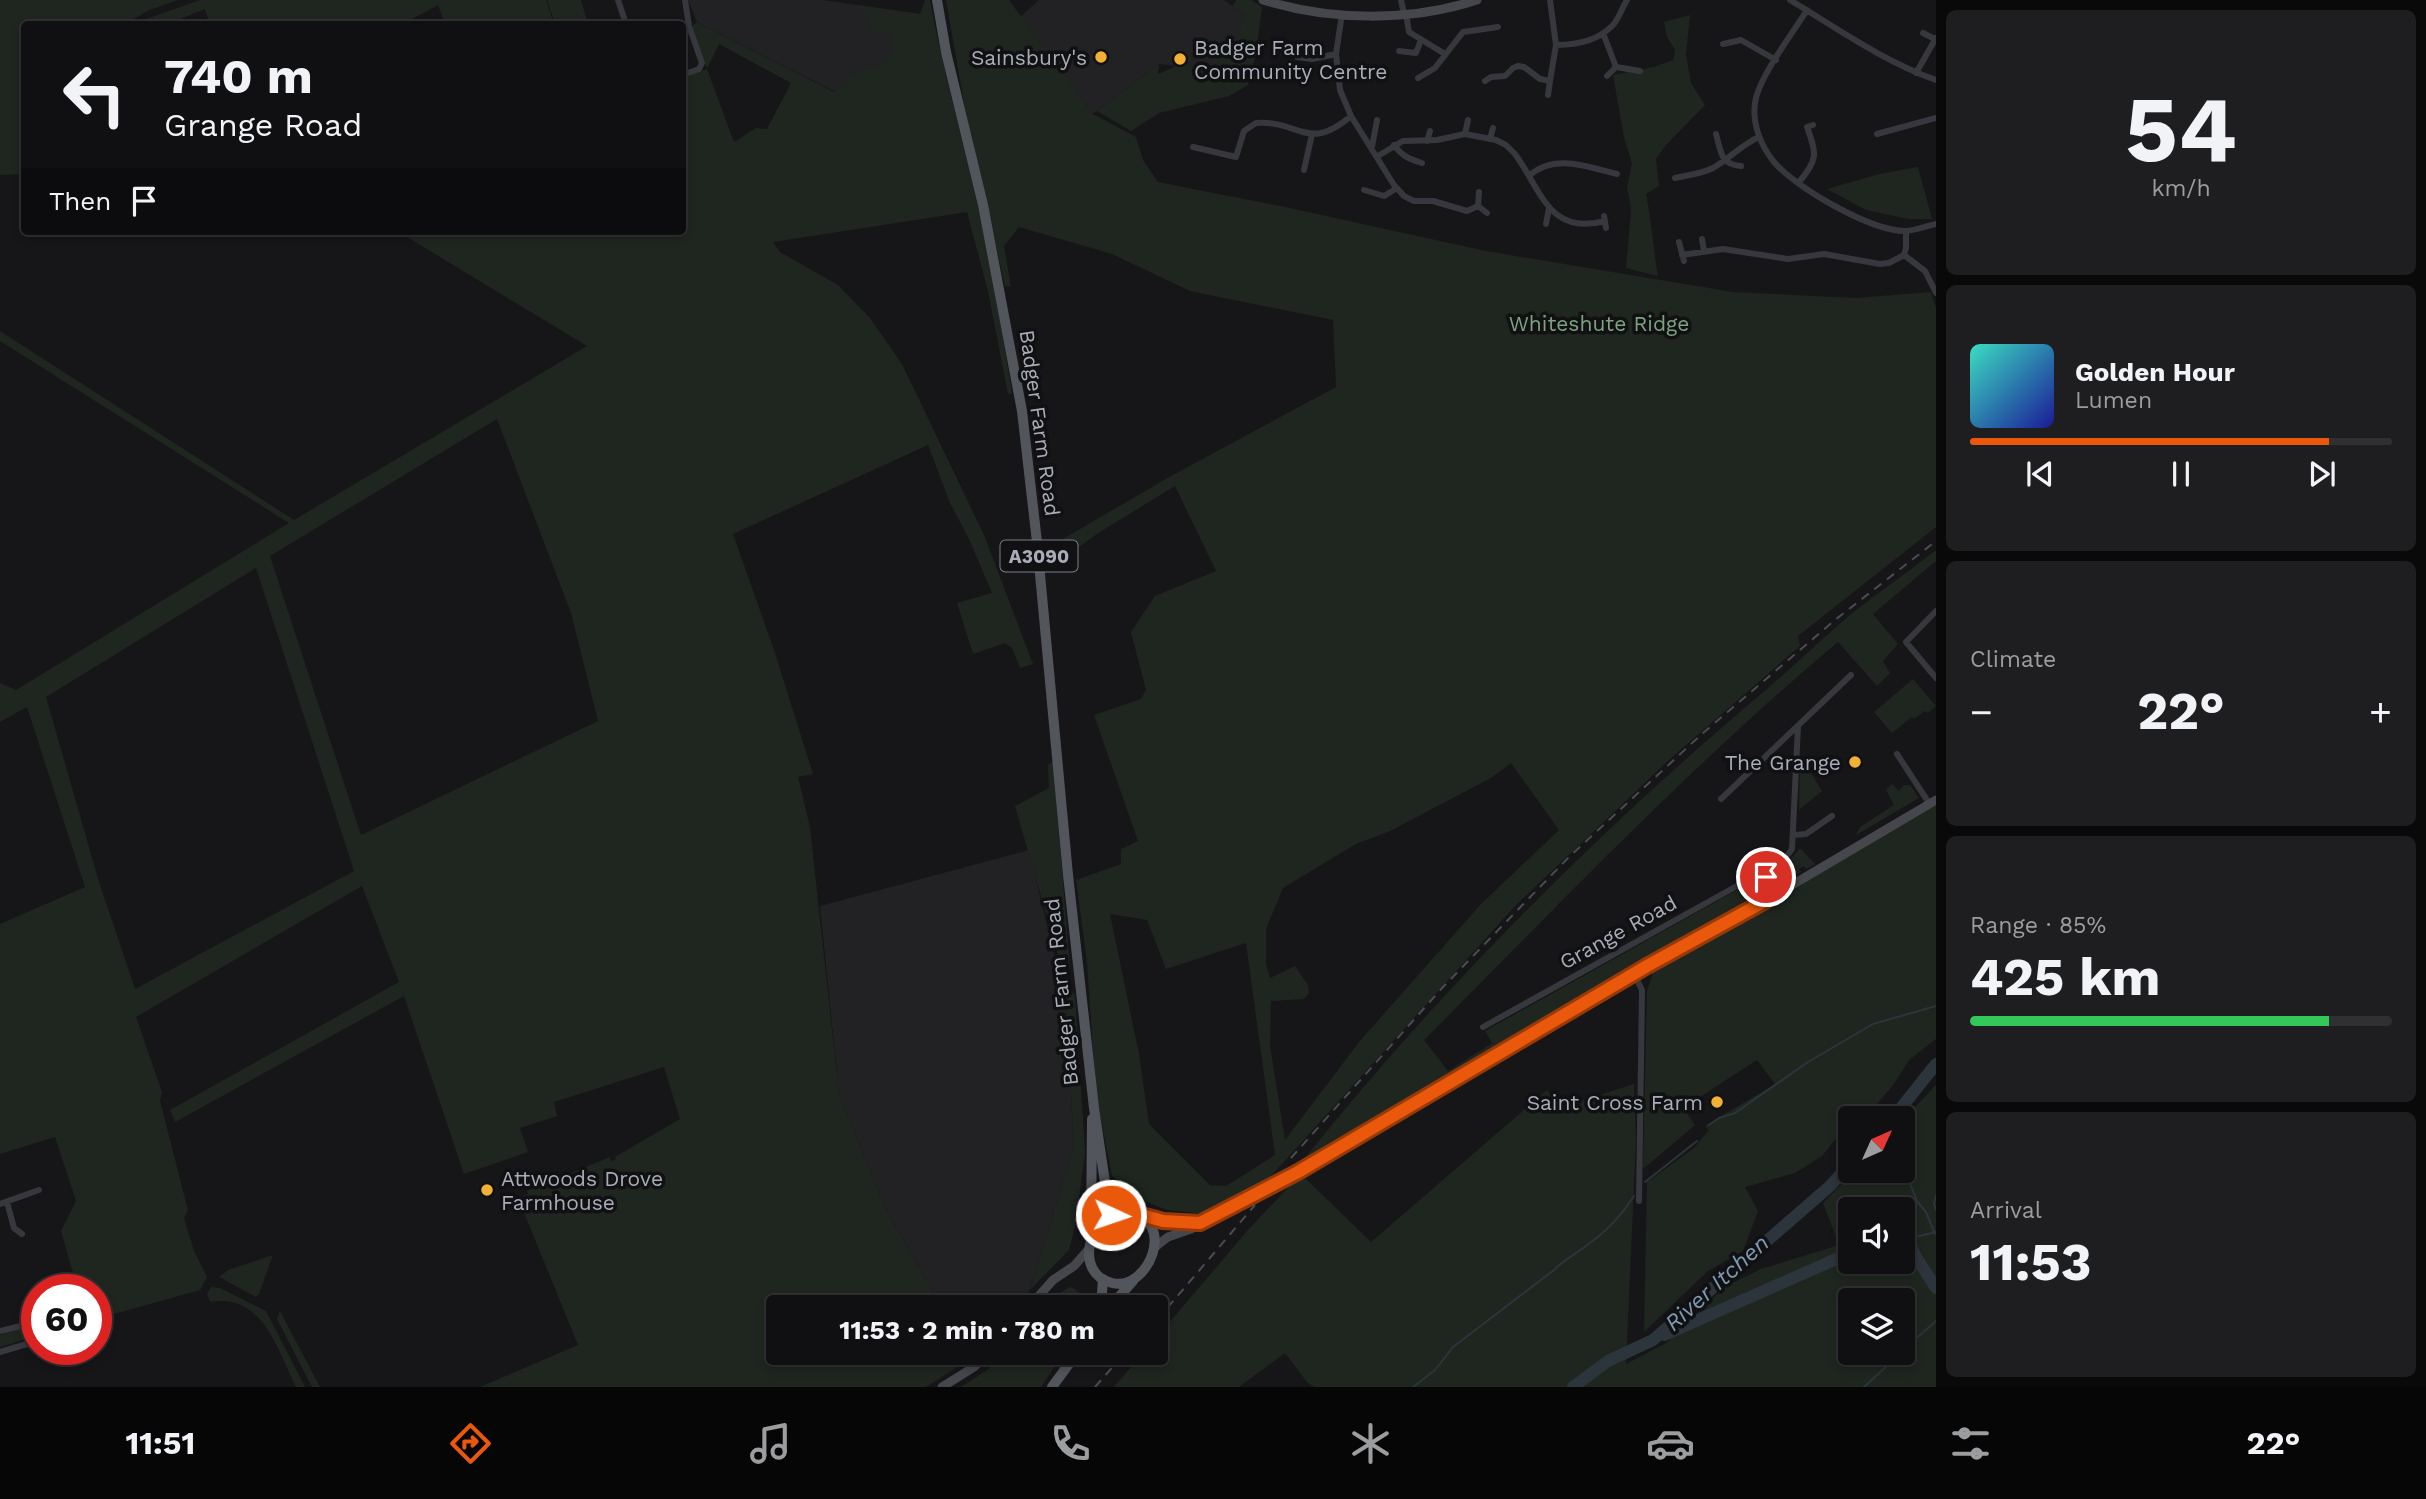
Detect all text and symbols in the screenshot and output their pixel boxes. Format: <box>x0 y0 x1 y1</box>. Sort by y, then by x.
place label: Badger Farm Community Centre <box>1194 35 1387 84</box>
place label: Sainsbury's <box>971 45 1087 70</box>
text: 740 m <box>164 47 313 105</box>
icon: left <box>49 49 140 140</box>
marker: Sainsbury's <box>1093 49 1109 65</box>
marker: Badger Farm Community Centre <box>1172 51 1188 67</box>
text: 54 <box>2125 76 2237 183</box>
text: Grange Road <box>164 106 362 144</box>
text: km/h <box>2151 175 2211 202</box>
icon: arrive <box>125 182 163 220</box>
text: Then <box>49 186 111 216</box>
park label: Whiteshute Ridge <box>1509 311 1689 336</box>
street label: Badger Farm Road <box>1015 328 1065 518</box>
text: Golden Hour <box>2075 357 2235 387</box>
text: Lumen <box>2075 387 2152 414</box>
icon: previous <box>2021 455 2059 493</box>
icon: pause <box>2162 455 2200 493</box>
icon: next <box>2303 455 2341 493</box>
road number: A3090 <box>1000 540 1078 572</box>
text: Climate <box>1970 646 2056 673</box>
text: 22° <box>2137 681 2225 742</box>
text: − <box>1970 690 1993 734</box>
text: + <box>2369 690 2392 734</box>
place label: The Grange <box>1725 750 1841 775</box>
marker: The Grange <box>1847 754 1863 770</box>
pin <box>1736 847 1796 907</box>
icon: arrive <box>1747 858 1785 896</box>
street label: Grange Road <box>1555 890 1681 974</box>
street label: Badger Farm Road <box>1039 897 1083 1087</box>
text: Range · 85% <box>1970 912 2106 939</box>
text: 425 km <box>1970 947 2160 1008</box>
place label: Saint Cross Farm <box>1527 1090 1703 1115</box>
marker: Saint Cross Farm <box>1709 1094 1725 1110</box>
north arrow <box>1838 1106 1914 1183</box>
map controls <box>1838 1106 1915 1365</box>
place label: Attwoods Drove Farmhouse <box>501 1166 663 1215</box>
position arrow <box>1074 1178 1148 1252</box>
marker: Attwoods Drove Farmhouse <box>479 1182 495 1198</box>
button: sound <box>1838 1197 1915 1274</box>
text: Arrival <box>1970 1197 2042 1224</box>
water label: River Itchen <box>1659 1229 1775 1337</box>
text: 11:53 <box>1970 1232 2092 1293</box>
speed limit sign: 60 <box>21 1274 112 1365</box>
button: layers <box>1838 1288 1915 1365</box>
text: 11:53 · 2 min · 780 m <box>839 1315 1095 1345</box>
icon: directions <box>446 1419 495 1468</box>
icon: music <box>746 1419 795 1468</box>
icon: phone <box>1046 1419 1095 1468</box>
icon: climate <box>1346 1419 1395 1468</box>
icon: car <box>1646 1419 1695 1468</box>
icon: filters <box>1946 1419 1995 1468</box>
text: 11:51 <box>126 1424 195 1462</box>
text: 22° <box>2246 1424 2300 1462</box>

